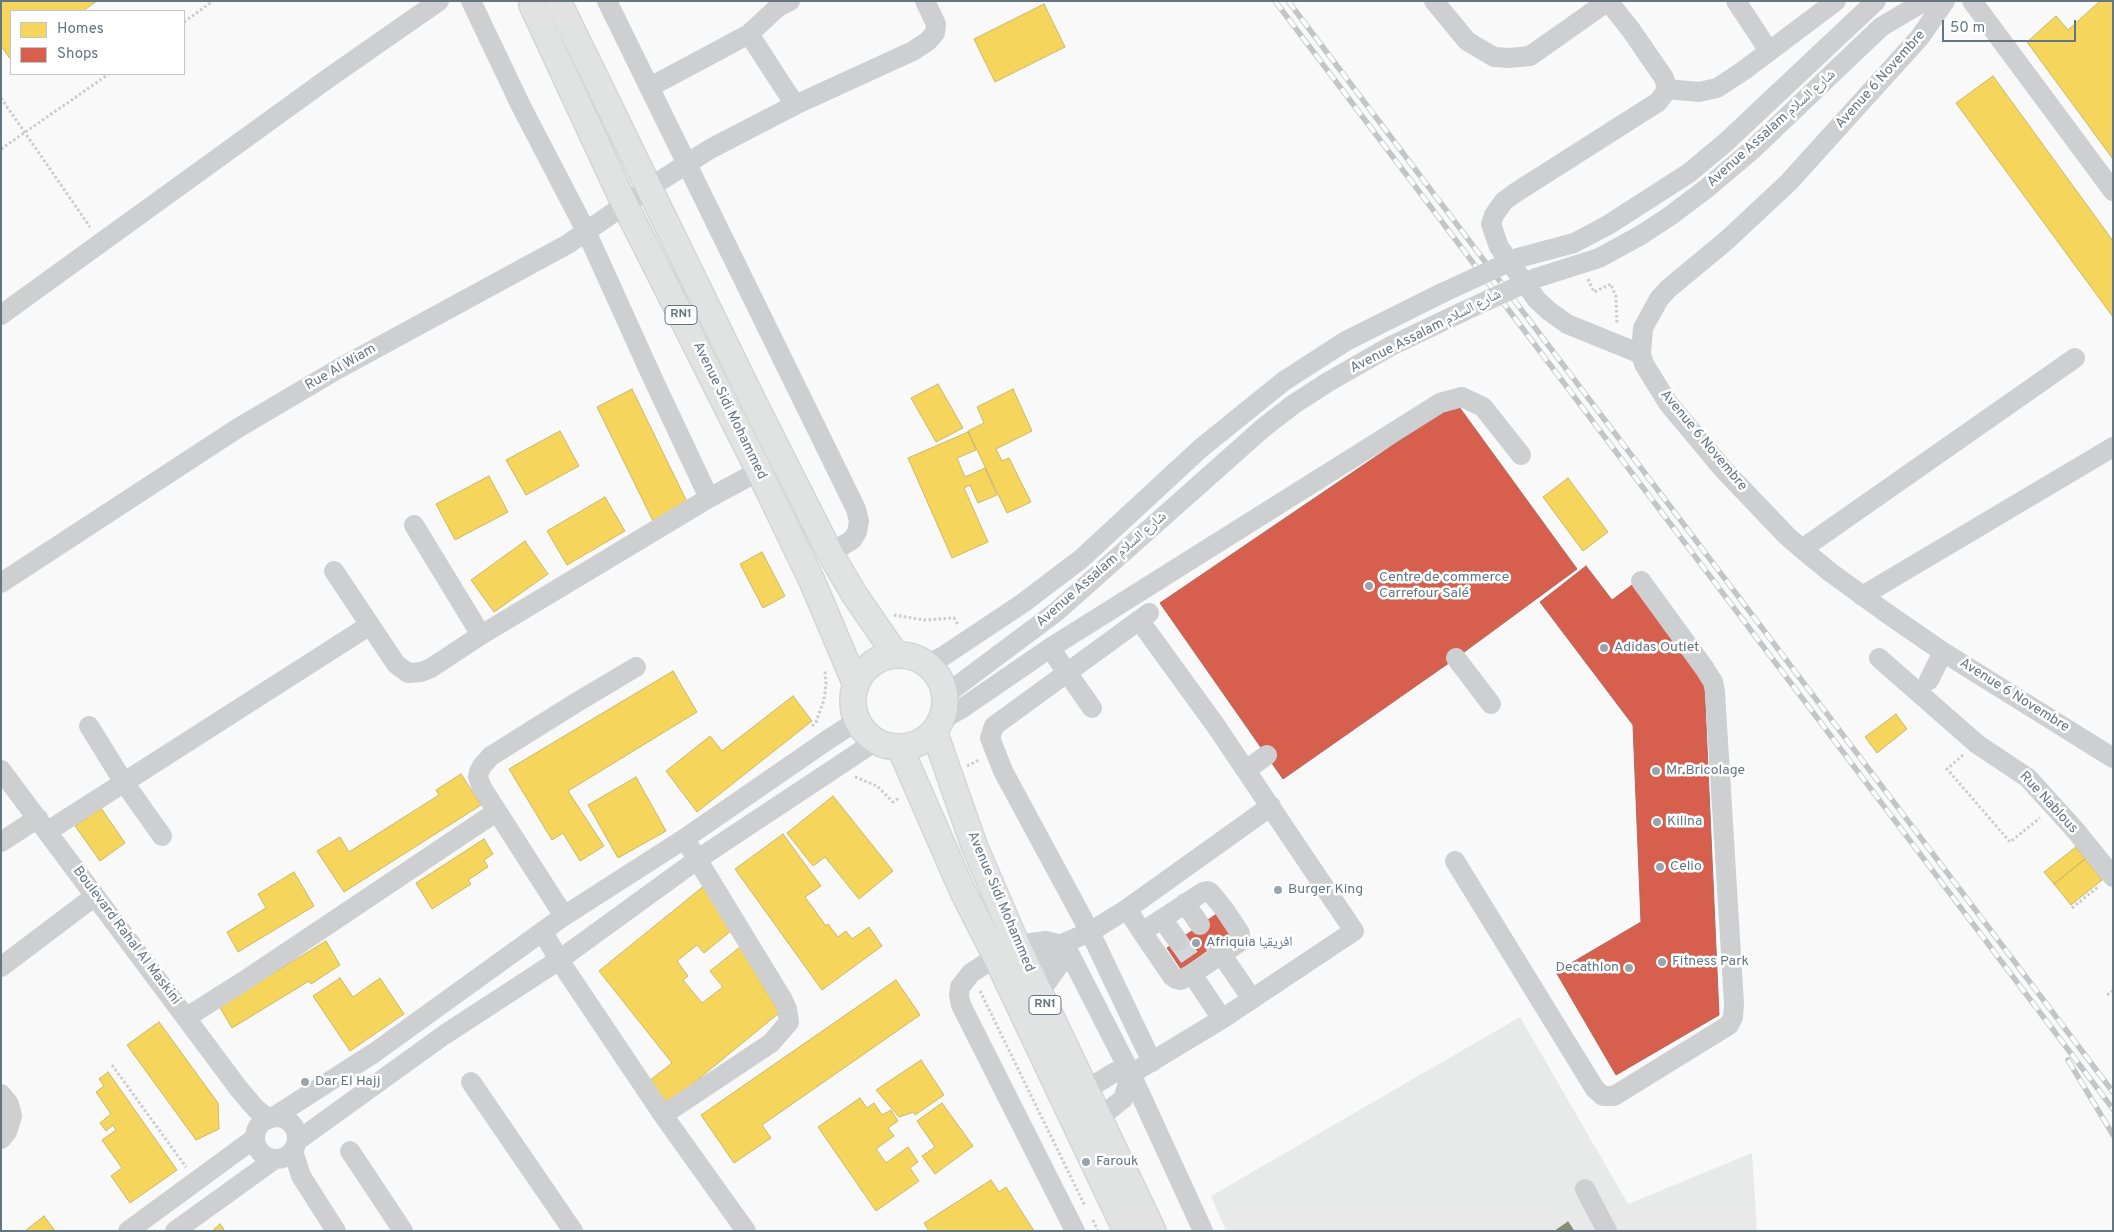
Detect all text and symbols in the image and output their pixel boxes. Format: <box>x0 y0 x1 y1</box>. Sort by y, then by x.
legend <box>10 10 185 75</box>
scale bar <box>1944 10 2078 42</box>
text: 50 m <box>1950 19 1985 38</box>
text: Homes <box>57 20 104 39</box>
street label: Avenue 6 Novembre <box>1832 27 1930 133</box>
text: Shops <box>57 45 98 64</box>
street label: Avenue Assalam شارع السلام <box>1704 67 1840 191</box>
street label: Avenue Assalam شارع السلام <box>1348 287 1504 377</box>
road number: RN1 <box>665 306 697 324</box>
street label: Avenue Sidi Mohammed <box>688 339 770 483</box>
street label: Rue Al Wiam <box>303 341 379 395</box>
street label: Avenue 6 Novembre <box>1656 387 1750 495</box>
street label: Avenue Assalam شارع السلام <box>1033 509 1171 631</box>
place label: Centre de commerce Carrefour Salé <box>1379 570 1509 602</box>
marker: Centre de commerce Carrefour Salé <box>1363 580 1375 592</box>
place label: Adidas Outlet <box>1614 640 1699 656</box>
marker: Adidas Outlet <box>1598 642 1610 654</box>
street label: Avenue 6 Novembre <box>1956 655 2072 737</box>
place label: Mr.Bricolage <box>1666 763 1745 779</box>
marker: Mr.Bricolage <box>1650 765 1662 777</box>
street label: Rue Nablous <box>2015 769 2081 837</box>
place label: Kilina <box>1667 814 1702 830</box>
marker: Kilina <box>1651 816 1663 828</box>
street label: Avenue Sidi Mohammed <box>963 829 1037 975</box>
place label: Celio <box>1670 859 1702 875</box>
marker: Celio <box>1654 861 1666 873</box>
street label: Boulevard Rahal Al Maskini <box>68 863 184 1009</box>
place label: Burger King <box>1288 882 1363 898</box>
marker: Burger King <box>1272 884 1284 896</box>
place label: Afriquia افريقيا <box>1206 935 1293 951</box>
marker: Afriquia افريقيا <box>1190 937 1202 949</box>
place label: Fitness Park <box>1672 954 1749 970</box>
marker: Fitness Park <box>1656 956 1668 968</box>
place label: Decathlon <box>1556 960 1619 976</box>
marker: Decathlon <box>1623 962 1635 974</box>
road number: RN1 <box>1029 996 1061 1014</box>
place label: Dar El Hajj <box>315 1074 380 1090</box>
marker: Dar El Hajj <box>299 1076 311 1088</box>
place label: Farouk <box>1096 1154 1139 1170</box>
marker: Farouk <box>1080 1156 1092 1168</box>

